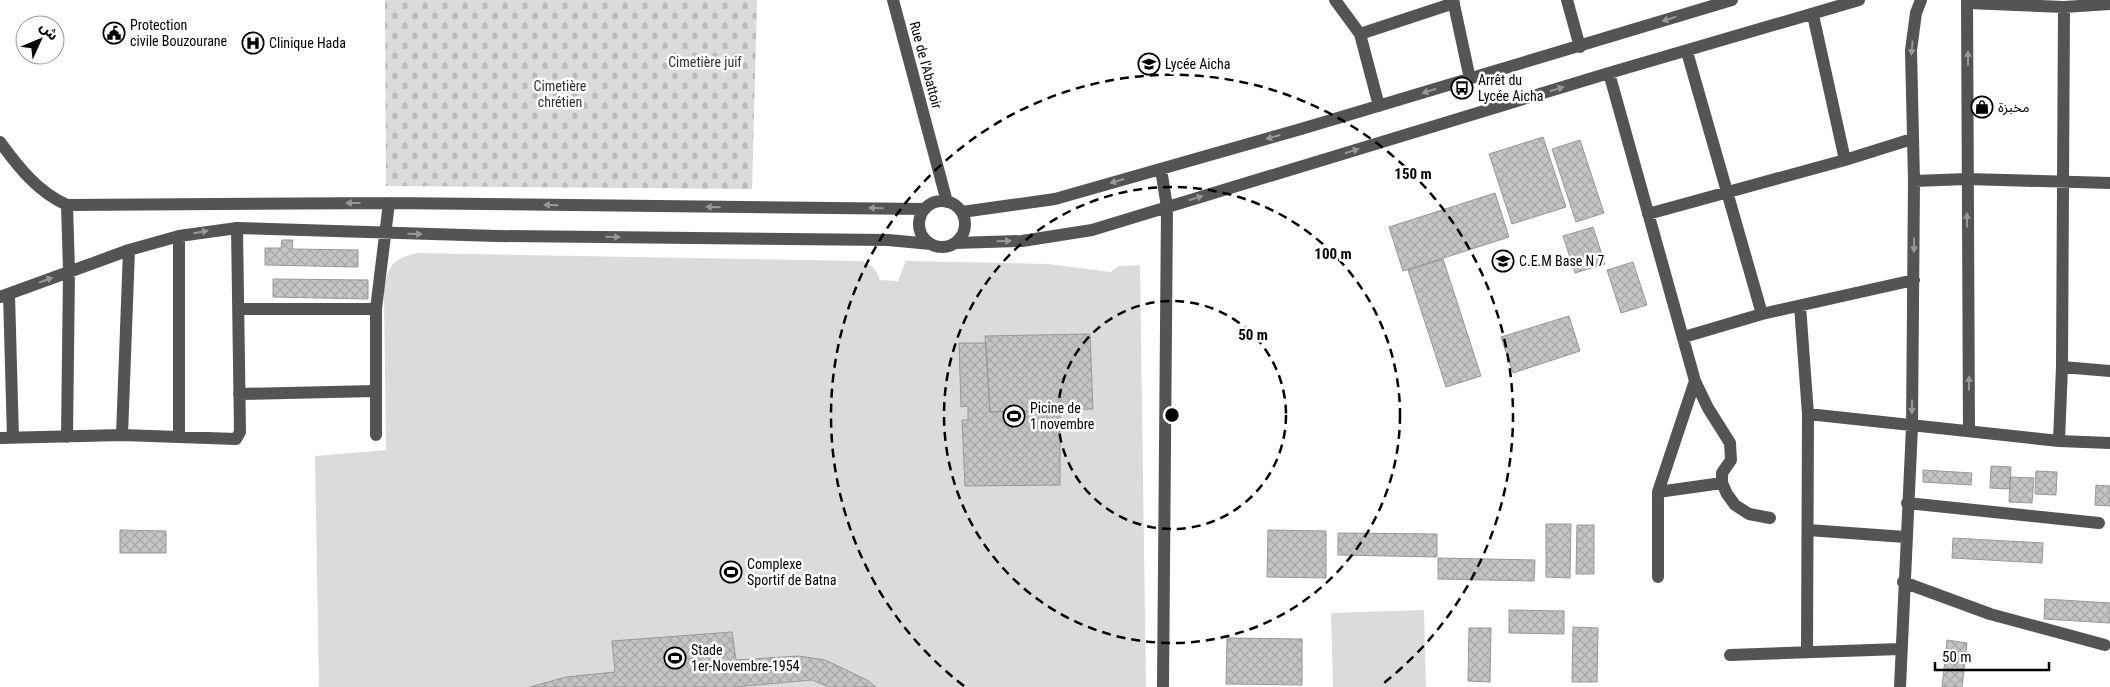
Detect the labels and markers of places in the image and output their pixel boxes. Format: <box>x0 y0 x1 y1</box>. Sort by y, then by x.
place label: Protection civile Bouzourane <box>130 17 228 49</box>
public building icon: Protection civile Bouzourane <box>102 21 126 45</box>
hospital icon: Clinique Hada <box>241 31 265 55</box>
place label: Clinique Hada <box>269 35 346 51</box>
school or university icon: Lycée Aicha <box>1137 52 1161 76</box>
place label: Lycée Aicha <box>1165 56 1231 72</box>
place label: Arrêt du Lycée Aicha <box>1478 72 1544 104</box>
bus stop icon: Arrêt du Lycée Aicha <box>1450 76 1474 100</box>
shop icon: مخبزة <box>1970 95 1994 119</box>
place label: مخبزة <box>1998 99 2030 116</box>
school or university icon: C.E.M Base N 7 <box>1491 249 1515 273</box>
place label: C.E.M Base N 7 <box>1519 253 1604 269</box>
place label: Picine de 1 novembre <box>1030 400 1095 432</box>
sports icon: Picine de 1 novembre <box>1002 404 1026 428</box>
centre of rings <box>1163 406 1181 424</box>
place label: Complexe Sportif de Batna <box>747 556 837 588</box>
sports icon: Complexe Sportif de Batna <box>719 560 743 584</box>
place label: Stade 1er-Novembre-1954 <box>691 642 800 674</box>
sports icon: Stade 1er-Novembre-1954 <box>663 646 687 670</box>

